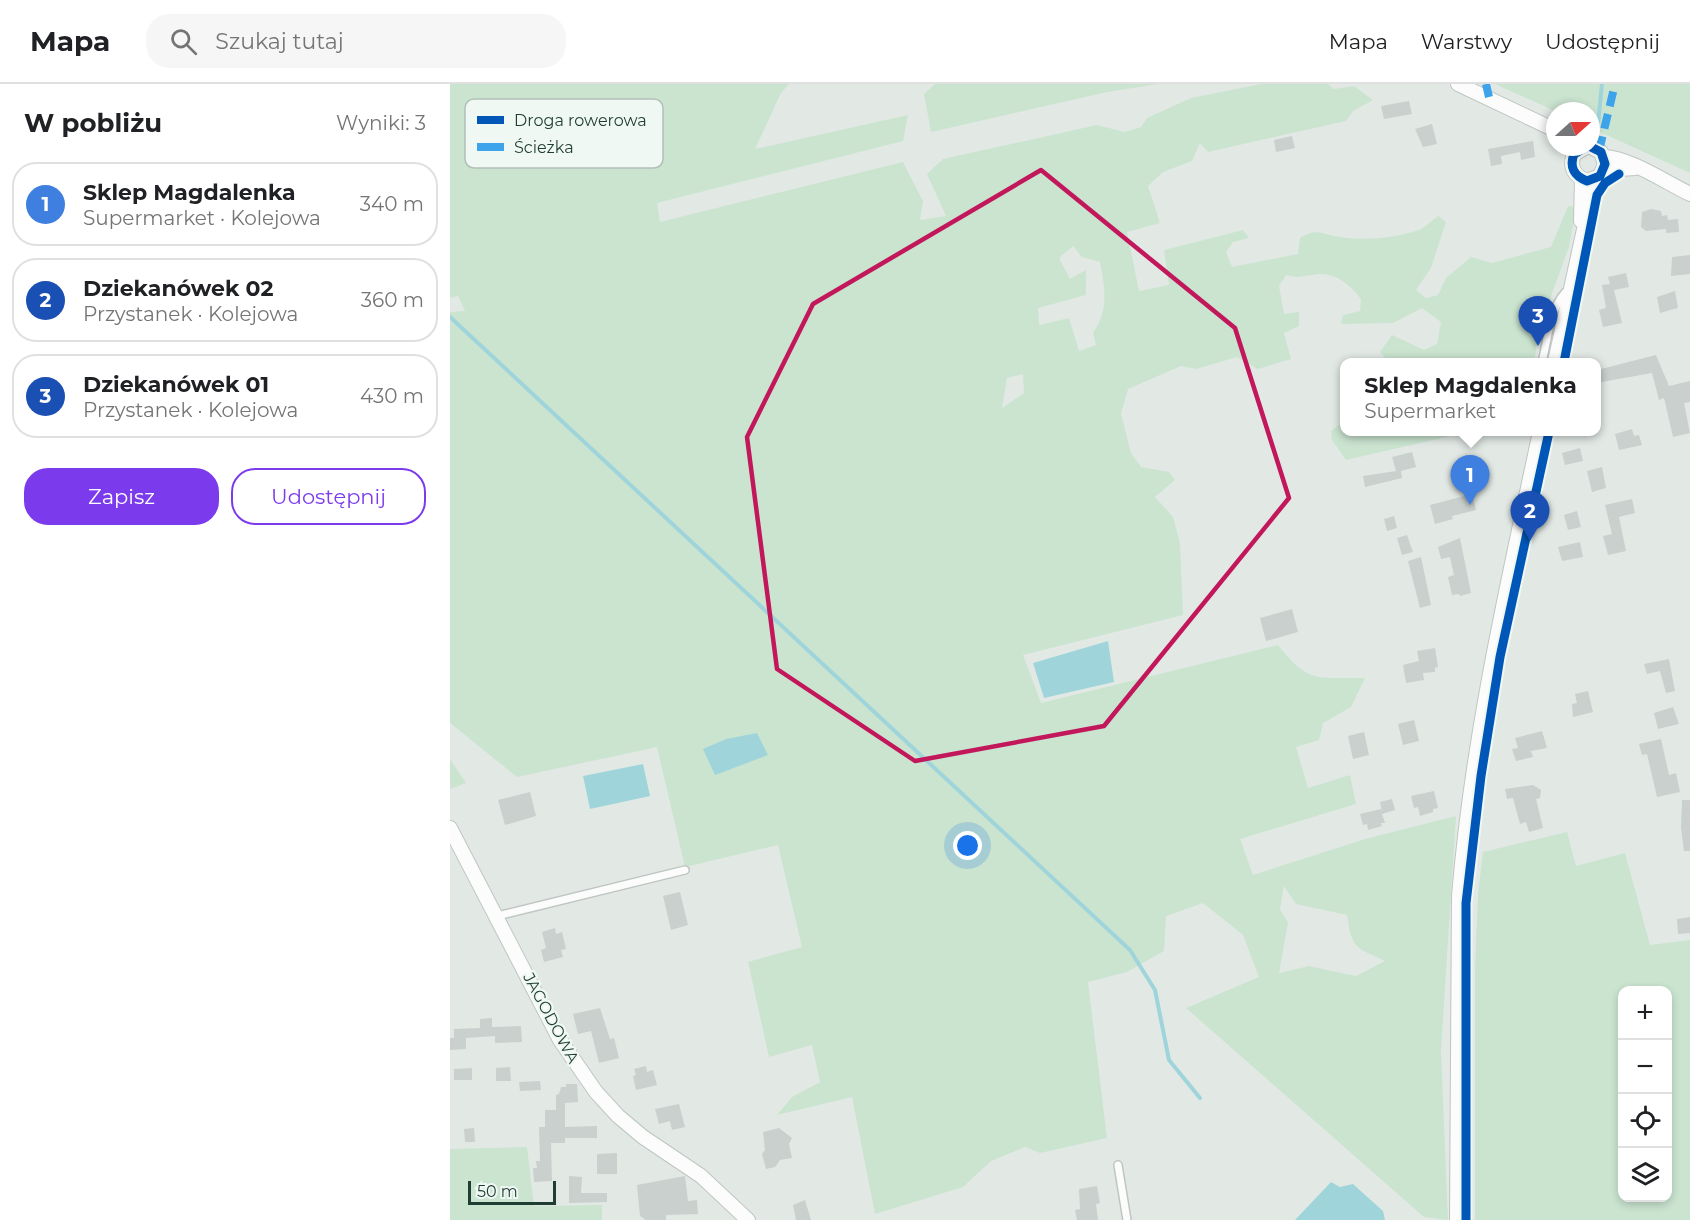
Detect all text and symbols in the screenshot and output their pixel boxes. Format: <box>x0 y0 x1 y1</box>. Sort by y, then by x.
search box <box>146 14 566 68</box>
text: Mapa <box>30 24 110 58</box>
icon: search <box>167 25 200 58</box>
text: Szukaj tutaj <box>215 28 344 55</box>
text: Mapa <box>1329 29 1388 54</box>
text: Warstwy <box>1421 29 1512 54</box>
text: Udostępnij <box>1545 29 1660 54</box>
legend <box>465 99 663 168</box>
north arrow <box>1546 102 1600 156</box>
text: W pobliżu <box>24 107 162 139</box>
text: Wyniki: 3 <box>336 111 426 135</box>
text: Droga rowerowa <box>514 111 647 130</box>
text: Ścieżka <box>514 138 574 157</box>
text: Sklep Magdalenka <box>83 179 296 206</box>
text: 1 <box>42 192 49 216</box>
text: 340 m <box>360 192 424 216</box>
text: Supermarket · Kolejowa <box>83 206 321 230</box>
text: Dziekanówek 02 <box>83 275 273 302</box>
text: 2 <box>40 288 51 312</box>
text: 360 m <box>361 288 424 312</box>
pin: 3 <box>1518 296 1558 346</box>
text: Przystanek · Kolejowa <box>83 302 298 326</box>
popup <box>1340 358 1601 436</box>
text: Dziekanówek 01 <box>83 371 269 398</box>
text: Sklep Magdalenka <box>1364 372 1577 399</box>
text: 3 <box>40 384 51 408</box>
text: 430 m <box>360 384 424 408</box>
text: Przystanek · Kolejowa <box>83 398 298 422</box>
text: Supermarket <box>1364 399 1496 423</box>
pin: 1 <box>1450 456 1490 505</box>
button: Zapisz <box>24 468 219 525</box>
button: Udostępnij <box>231 468 426 525</box>
pin: 2 <box>1510 492 1550 541</box>
your location <box>953 831 982 860</box>
street label: JAGODOWA <box>519 969 583 1067</box>
map controls <box>1618 986 1672 1202</box>
button: + <box>1618 986 1672 1040</box>
button: − <box>1618 1040 1672 1094</box>
button: locate <box>1618 1094 1672 1148</box>
button: layers <box>1618 1148 1672 1202</box>
scale bar <box>468 1178 556 1206</box>
text: 50 m <box>477 1182 518 1201</box>

